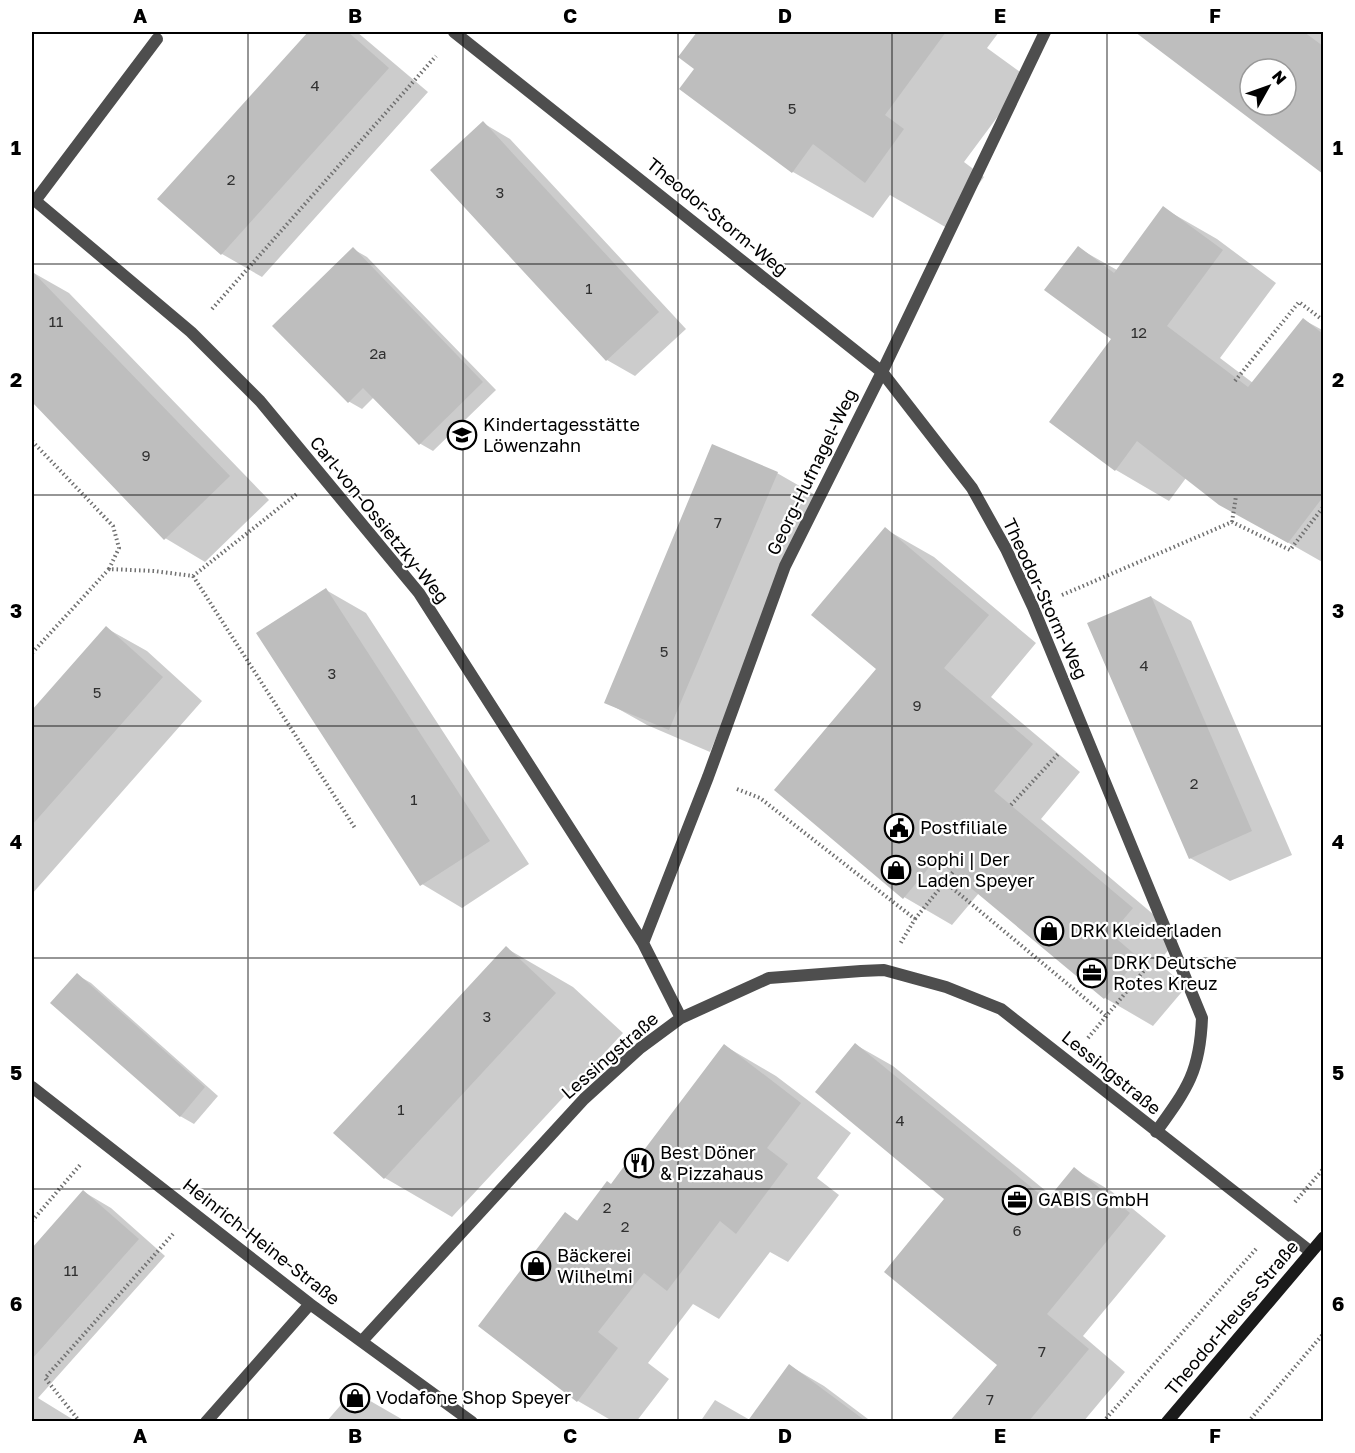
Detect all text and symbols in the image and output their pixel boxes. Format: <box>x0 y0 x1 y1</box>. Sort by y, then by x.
text: A <box>133 3 147 27</box>
text: B <box>348 3 362 27</box>
text: C <box>563 3 577 27</box>
text: D <box>778 3 792 27</box>
text: E <box>994 3 1006 27</box>
text: F <box>1209 3 1221 27</box>
north arrow <box>1238 57 1298 117</box>
text: N <box>1268 66 1291 88</box>
house number: 4 <box>310 76 320 94</box>
house number: 5 <box>788 99 796 117</box>
text: 1 <box>11 135 21 159</box>
text: 1 <box>1333 135 1343 159</box>
street label: Theodor-Storm-Weg <box>643 153 793 280</box>
house number: 2 <box>227 170 235 188</box>
house number: 3 <box>496 183 504 201</box>
house number: 1 <box>585 279 593 297</box>
house number: 11 <box>49 312 63 330</box>
house number: 12 <box>1131 323 1147 341</box>
house number: 2a <box>369 344 387 362</box>
text: 2 <box>10 367 22 391</box>
text: 2 <box>1332 367 1344 391</box>
street label: Georg-Hufnagel-Weg <box>761 385 861 558</box>
place label: Kindertagesstätte Löwenzahn <box>483 413 640 456</box>
school or university icon: Kindertagesstätte Löwenzahn <box>446 419 478 451</box>
street label: Carl-von-Ossietzky-Weg <box>306 431 454 607</box>
house number: 9 <box>141 446 151 464</box>
house number: 7 <box>714 513 722 531</box>
street label: Theodor-Storm-Weg <box>999 515 1093 683</box>
text: 3 <box>10 598 22 622</box>
text: 3 <box>1332 598 1344 622</box>
house number: 5 <box>660 642 668 660</box>
house number: 4 <box>1139 656 1149 674</box>
house number: 3 <box>328 664 336 682</box>
house number: 5 <box>93 683 101 701</box>
house number: 9 <box>912 696 922 714</box>
house number: 2 <box>1190 774 1198 792</box>
house number: 1 <box>410 790 418 808</box>
public building icon: Postfiliale <box>883 812 915 844</box>
place label: Postfiliale <box>920 816 1007 838</box>
text: 4 <box>10 829 22 853</box>
text: 4 <box>1332 829 1344 853</box>
place label: sophi | Der Laden Speyer <box>917 848 1035 891</box>
shop icon: sophi | Der Laden Speyer <box>880 854 912 886</box>
shop icon: DRK Kleiderladen <box>1033 915 1065 947</box>
place label: DRK Kleiderladen <box>1070 919 1222 941</box>
place label: DRK Deutsche Rotes Kreuz <box>1113 951 1237 994</box>
office icon: DRK Deutsche Rotes Kreuz <box>1076 957 1108 989</box>
house number: 3 <box>483 1007 491 1025</box>
street label: Lessingstraße <box>556 1007 662 1103</box>
street label: Lessingstraße <box>1058 1026 1166 1119</box>
text: 5 <box>10 1060 22 1084</box>
text: 5 <box>1332 1060 1344 1084</box>
house number: 1 <box>397 1100 405 1118</box>
house number: 4 <box>895 1111 905 1129</box>
place label: Best Döner & Pizzahaus <box>660 1141 764 1184</box>
restaurant icon: Best Döner & Pizzahaus <box>623 1147 655 1179</box>
street label: Heinrich-Heine-Straße <box>179 1173 344 1309</box>
office icon: GABIS GmbH <box>1001 1184 1033 1216</box>
place label: GABIS GmbH <box>1038 1188 1150 1210</box>
house number: 2 <box>603 1198 611 1216</box>
house number: 2 <box>621 1217 629 1235</box>
house number: 6 <box>1012 1221 1022 1239</box>
street label: Theodor-Heuss-Straße <box>1160 1235 1302 1399</box>
place label: Bäckerei Wilhelmi <box>557 1244 633 1287</box>
shop icon: Bäckerei Wilhelmi <box>520 1250 552 1282</box>
house number: 11 <box>64 1261 78 1279</box>
text: 6 <box>10 1291 22 1315</box>
text: 6 <box>1332 1291 1344 1315</box>
house number: 7 <box>1038 1342 1046 1360</box>
shop icon: Vodafone Shop Speyer <box>339 1382 371 1414</box>
place label: Vodafone Shop Speyer <box>376 1386 571 1408</box>
house number: 7 <box>986 1390 994 1408</box>
text: A <box>133 1423 147 1447</box>
text: B <box>348 1423 362 1447</box>
text: C <box>563 1423 577 1447</box>
text: D <box>778 1423 792 1447</box>
text: E <box>994 1423 1006 1447</box>
text: F <box>1209 1423 1221 1447</box>

